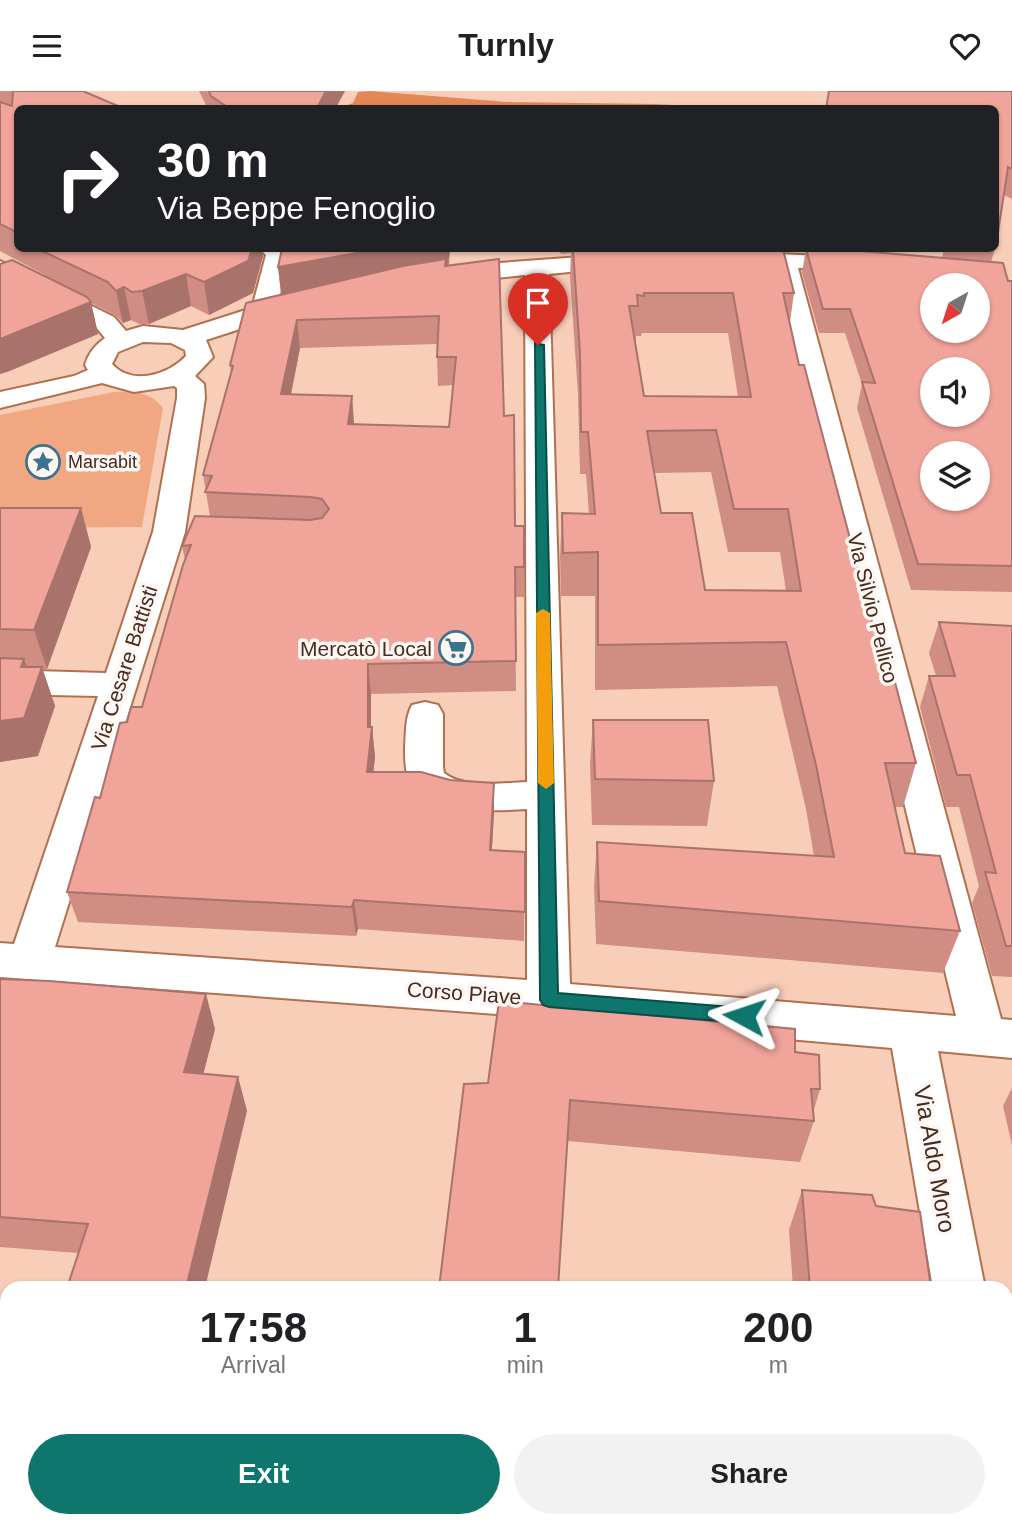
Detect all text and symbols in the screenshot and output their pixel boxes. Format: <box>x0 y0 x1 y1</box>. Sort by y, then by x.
icon: menu <box>28 27 66 65</box>
text: Turnly <box>458 27 554 63</box>
icon: heart <box>946 27 984 65</box>
icon: right <box>42 133 133 224</box>
text: 30 m <box>157 133 269 187</box>
text: Via Beppe Fenoglio <box>157 190 436 226</box>
pin <box>508 273 568 345</box>
north arrow <box>920 273 990 343</box>
map controls <box>920 273 990 511</box>
icon: arrive <box>519 284 557 322</box>
button: sound <box>920 357 990 427</box>
button: layers <box>920 441 990 511</box>
place icon: Marsabit <box>24 443 62 481</box>
place label: Marsabit <box>68 452 137 472</box>
street label: Via Silvio Pellico <box>843 531 903 685</box>
street label: Via Cesare Battisti <box>86 582 162 754</box>
supermarket icon: Mercatò Local <box>437 629 475 667</box>
place label: Mercatò Local <box>300 637 432 660</box>
street label: Corso Piave <box>406 978 522 1008</box>
position arrow <box>707 979 781 1053</box>
street label: Via Aldo Moro <box>909 1083 961 1235</box>
text: 17:58 <box>200 1304 307 1351</box>
text: 1 <box>513 1304 537 1351</box>
text: 200 <box>743 1304 813 1351</box>
text: Arrival <box>221 1352 286 1378</box>
text: min <box>507 1352 544 1378</box>
text: m <box>769 1352 788 1378</box>
button: Exit <box>28 1434 500 1514</box>
button: Share <box>514 1434 985 1514</box>

